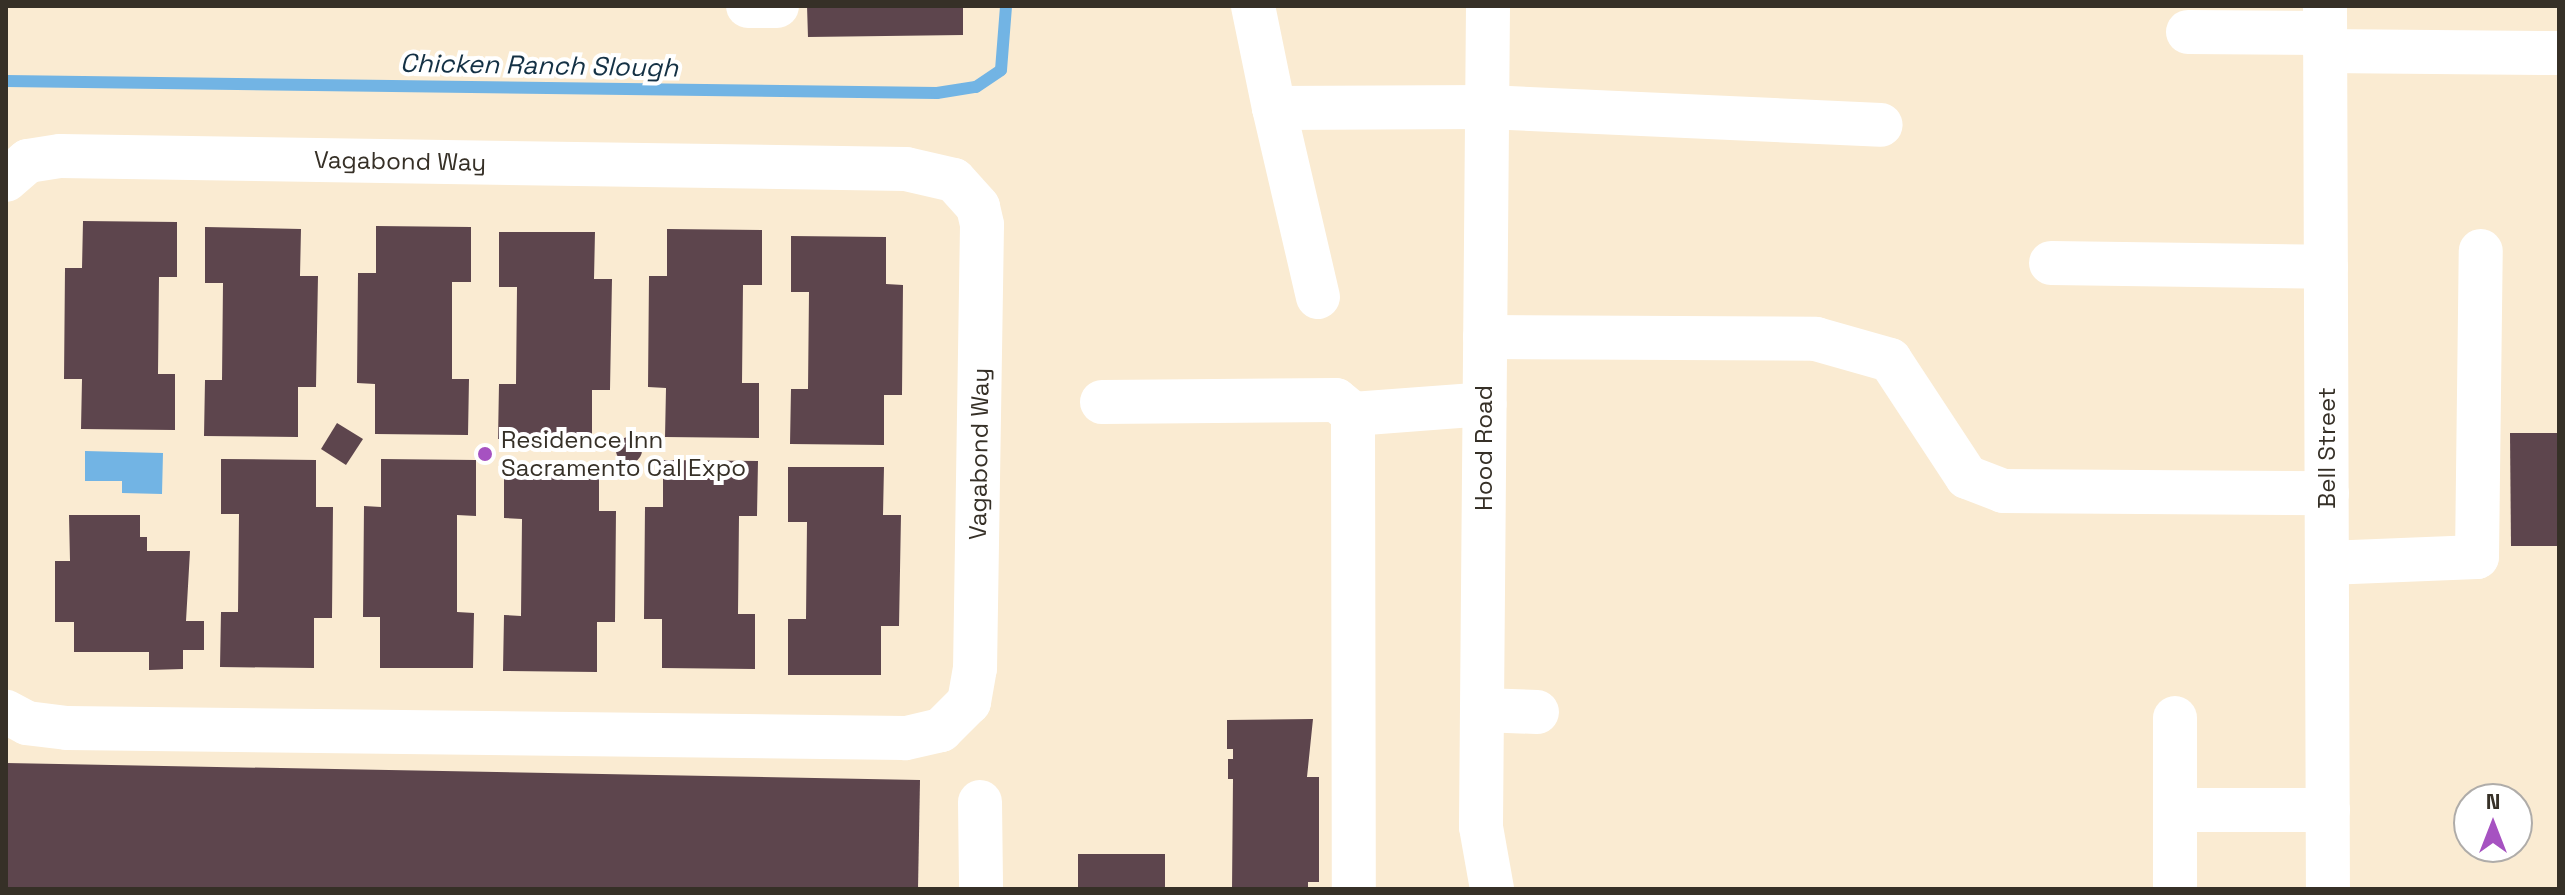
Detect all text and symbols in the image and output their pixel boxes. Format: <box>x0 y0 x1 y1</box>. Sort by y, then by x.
water label: Chicken Ranch Slough <box>400 48 678 84</box>
street label: Vagabond Way <box>314 145 486 177</box>
street label: Vagabond Way <box>963 368 995 540</box>
street label: Hood Road <box>1470 385 1498 511</box>
street label: Bell Street <box>2313 387 2341 509</box>
place label: Residence Inn Sacramento Cal Expo <box>501 426 746 482</box>
marker: Residence Inn Sacramento Cal Expo <box>476 445 494 463</box>
north arrow <box>2453 783 2533 863</box>
text: N <box>2486 787 2500 815</box>

